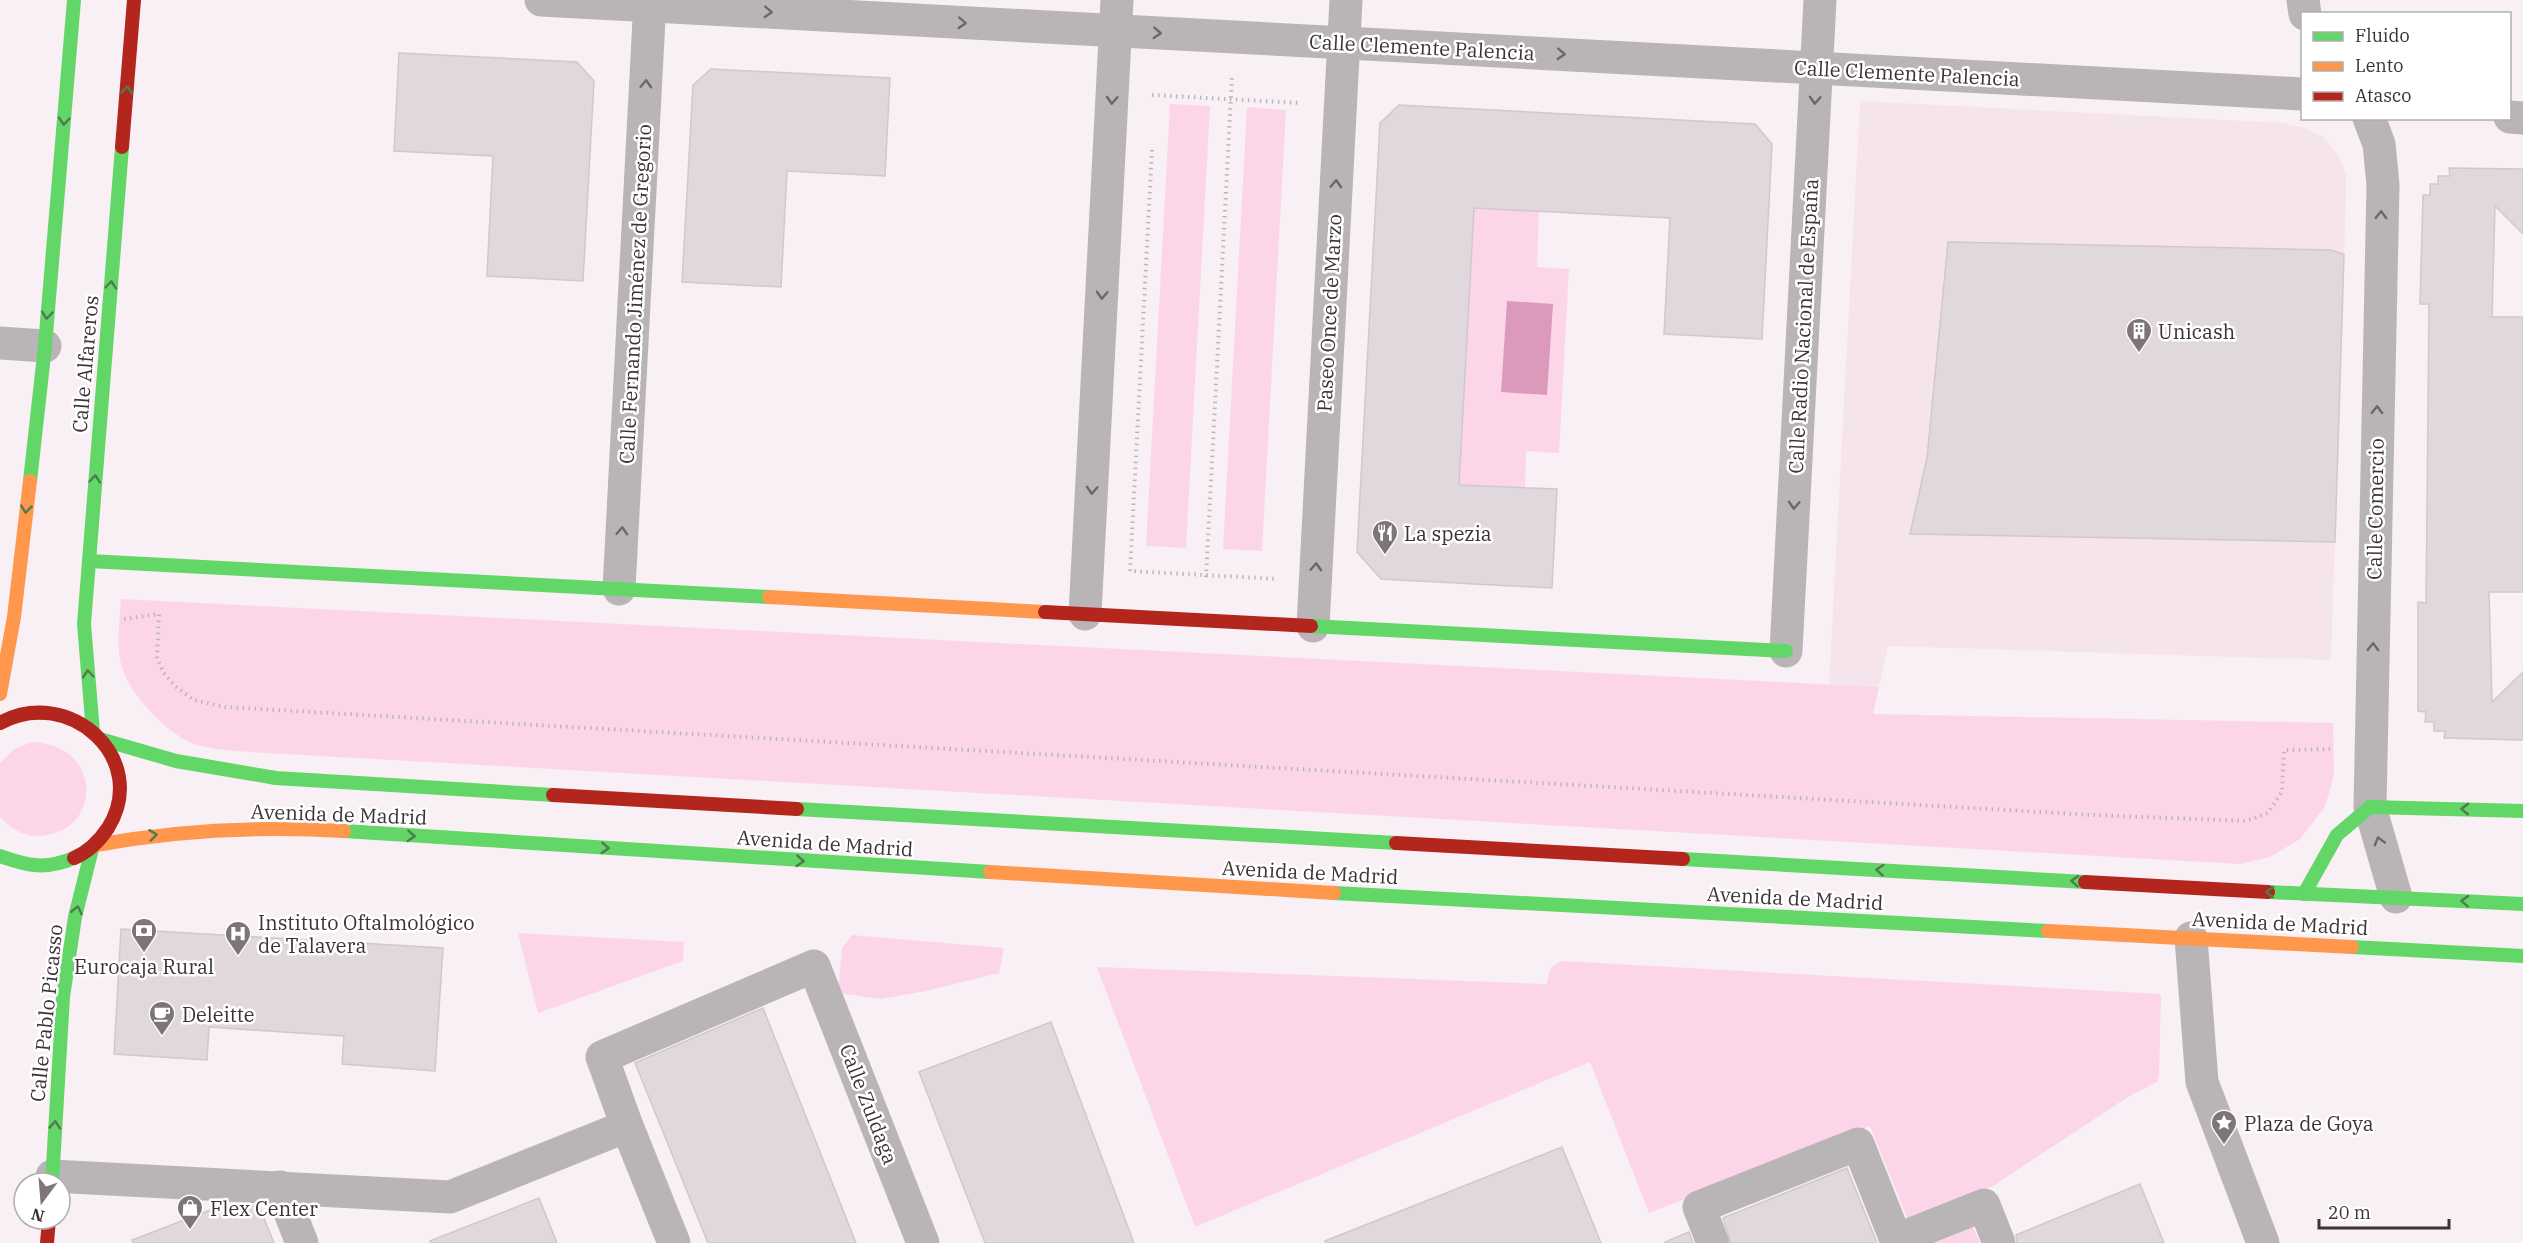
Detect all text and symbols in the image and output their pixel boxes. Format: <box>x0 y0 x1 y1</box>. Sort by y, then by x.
one-way arrow <box>763 6 772 19</box>
legend <box>2301 12 2511 120</box>
one-way arrow <box>958 16 967 29</box>
text: Fluido <box>2355 24 2410 47</box>
one-way arrow <box>1153 27 1162 40</box>
street label: Calle Clemente Palencia <box>1308 28 1536 66</box>
one-way arrow <box>1557 48 1566 61</box>
street label: Calle Clemente Palencia <box>1793 54 2021 92</box>
text: Lento <box>2355 54 2403 77</box>
one-way arrow <box>639 80 652 89</box>
text: Atasco <box>2355 84 2411 107</box>
one-way arrow <box>120 86 133 95</box>
one-way arrow <box>1105 96 1118 105</box>
one-way arrow <box>1809 96 1822 105</box>
one-way arrow <box>58 117 71 126</box>
street label: Calle Fernando Jiménez de Gregorio <box>613 123 657 465</box>
street label: Calle Radio Nacional de España <box>1782 178 1824 474</box>
one-way arrow <box>1329 179 1342 188</box>
one-way arrow <box>2375 211 2387 220</box>
street label: Paseo Once de Marzo <box>1310 213 1348 413</box>
one-way arrow <box>104 280 117 289</box>
one-way arrow <box>1095 291 1108 300</box>
street label: Calle Alfareros <box>66 294 104 434</box>
one-way arrow <box>41 311 54 320</box>
building icon: Unicash <box>2124 316 2154 354</box>
place label: Unicash <box>2158 318 2235 345</box>
one-way arrow <box>2371 406 2383 415</box>
street label: Calle Comercio <box>2360 438 2390 580</box>
one-way arrow <box>88 475 101 484</box>
one-way arrow <box>1085 485 1098 494</box>
one-way arrow <box>1788 500 1801 509</box>
one-way arrow <box>21 505 33 514</box>
restaurant icon: La spezia <box>1370 518 1400 556</box>
place label: La spezia <box>1404 520 1492 547</box>
one-way arrow <box>616 526 629 535</box>
one-way arrow <box>1309 563 1322 572</box>
one-way arrow <box>2367 643 2379 652</box>
one-way arrow <box>82 669 95 678</box>
street label: Avenida de Madrid <box>250 797 428 831</box>
one-way arrow <box>2460 803 2469 816</box>
street label: Avenida de Madrid <box>736 823 914 863</box>
one-way arrow <box>148 829 158 841</box>
one-way arrow <box>406 829 415 842</box>
one-way arrow <box>2374 836 2387 846</box>
one-way arrow <box>601 842 610 855</box>
one-way arrow <box>795 854 804 867</box>
street label: Avenida de Madrid <box>1221 854 1399 890</box>
one-way arrow <box>1876 864 1885 877</box>
one-way arrow <box>2071 875 2080 888</box>
street label: Avenida de Madrid <box>1706 880 1884 916</box>
one-way arrow <box>2265 886 2274 899</box>
one-way arrow <box>2460 895 2469 908</box>
one-way arrow <box>70 905 83 915</box>
street label: Avenida de Madrid <box>2191 905 2369 941</box>
place label: Instituto Oftalmológico de Talavera <box>258 909 474 959</box>
bank icon: Eurocaja Rural <box>129 916 159 954</box>
hospital icon: Instituto Oftalmológico de Talavera <box>223 919 253 957</box>
street label: Calle Pablo Picasso <box>23 923 69 1103</box>
place label: Eurocaja Rural <box>74 953 214 980</box>
cafe icon: Deleitte <box>147 999 177 1037</box>
place label: Deleitte <box>182 1001 255 1028</box>
street label: Calle Zuldaga <box>834 1040 904 1168</box>
place icon: Plaza de Goya <box>2209 1108 2239 1146</box>
place label: Plaza de Goya <box>2244 1110 2374 1137</box>
one-way arrow <box>49 1120 62 1129</box>
north arrow <box>12 1171 72 1231</box>
scale bar <box>2319 1192 2450 1230</box>
shop icon: Flex Center <box>175 1193 205 1231</box>
place label: Flex Center <box>210 1195 318 1222</box>
text: 20 m <box>2328 1201 2371 1224</box>
text: N <box>29 1204 47 1227</box>

